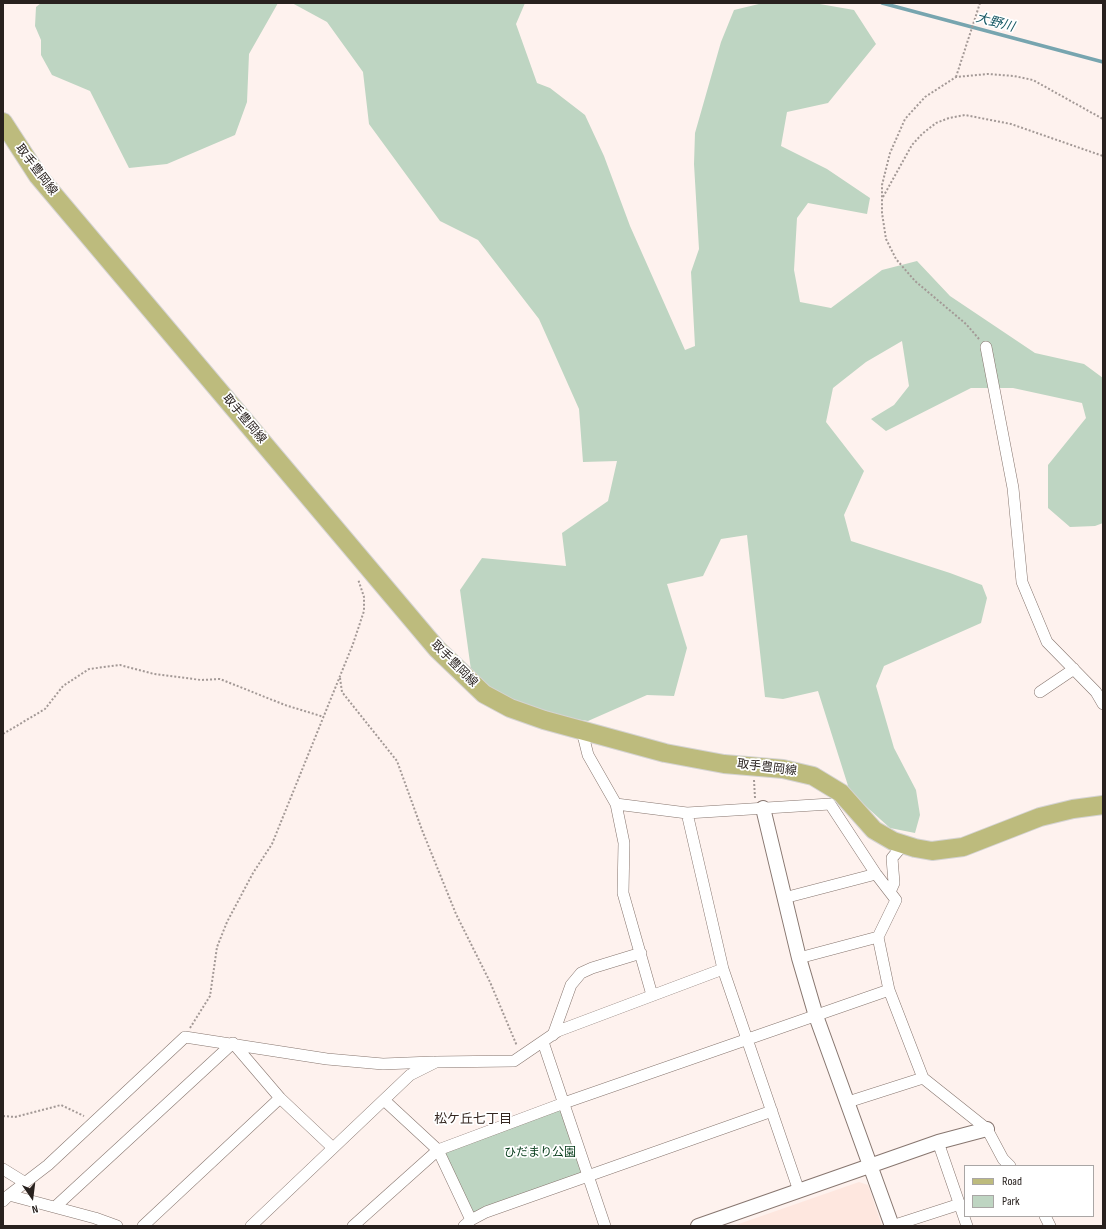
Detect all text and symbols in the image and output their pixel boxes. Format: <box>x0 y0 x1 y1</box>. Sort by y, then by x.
water label: 大野川 <box>974 10 1016 36</box>
street label: 取手豊岡線 <box>12 142 60 198</box>
street label: 取手豊岡線 <box>219 391 269 447</box>
street label: 取手豊岡線 <box>428 638 480 690</box>
street label: 取手豊岡線 <box>736 757 798 779</box>
district label: 松ケ丘七丁目 <box>434 1112 512 1128</box>
park label: ひだまり公園 <box>504 1146 576 1160</box>
legend <box>964 1165 1094 1217</box>
text: Road <box>1002 1174 1022 1189</box>
north arrow <box>12 1177 52 1217</box>
text: Park <box>1002 1194 1020 1209</box>
text: N <box>31 1202 39 1216</box>

